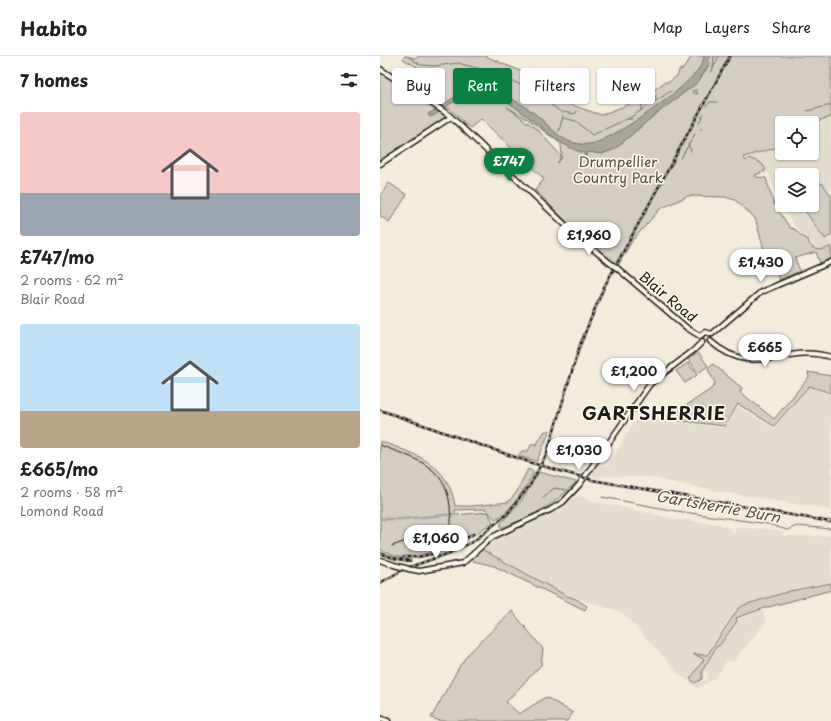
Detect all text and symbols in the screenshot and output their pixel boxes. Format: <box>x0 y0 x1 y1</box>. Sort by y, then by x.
text: Habito <box>20 14 87 42</box>
text: Map <box>653 17 683 38</box>
text: Layers <box>705 17 750 38</box>
text: Share <box>772 17 811 38</box>
text: 7 homes <box>20 67 88 93</box>
chip: Buy <box>392 68 445 104</box>
chip: Rent <box>453 68 512 104</box>
chip: Filters <box>520 68 589 104</box>
chip: New <box>597 68 655 104</box>
icon: filters <box>338 69 360 91</box>
map controls <box>775 116 819 212</box>
button: locate <box>775 116 819 160</box>
icon: home <box>154 138 226 210</box>
pin: £747 <box>485 148 533 182</box>
text: £747 <box>493 151 525 170</box>
park label: Drumpellier Country Park <box>573 151 664 188</box>
button: layers <box>775 168 819 212</box>
pin: £1,960 <box>556 222 622 256</box>
text: £1,960 <box>567 225 611 244</box>
text: £747/mo <box>20 244 94 270</box>
pin: £1,430 <box>728 249 794 283</box>
text: £1,430 <box>738 252 784 271</box>
street label: Blair Road <box>635 266 702 327</box>
text: 2 rooms · 62 m² <box>20 270 124 289</box>
text: Blair Road <box>20 289 85 308</box>
pin: £665 <box>741 334 789 368</box>
text: £665 <box>747 337 783 356</box>
icon: home <box>154 350 226 422</box>
pin: £1,200 <box>601 358 667 392</box>
text: £1,200 <box>611 361 657 380</box>
district label: GARTSHERRIE <box>582 399 726 426</box>
pin: £1,030 <box>546 437 612 471</box>
text: £1,030 <box>556 440 602 459</box>
text: £665/mo <box>20 456 98 482</box>
text: 2 rooms · 58 m² <box>20 482 123 501</box>
water label: Gartsherrie Burn <box>654 483 783 528</box>
text: Lomond Road <box>20 501 104 520</box>
pin: £1,060 <box>403 525 469 559</box>
text: £1,060 <box>413 528 459 547</box>

